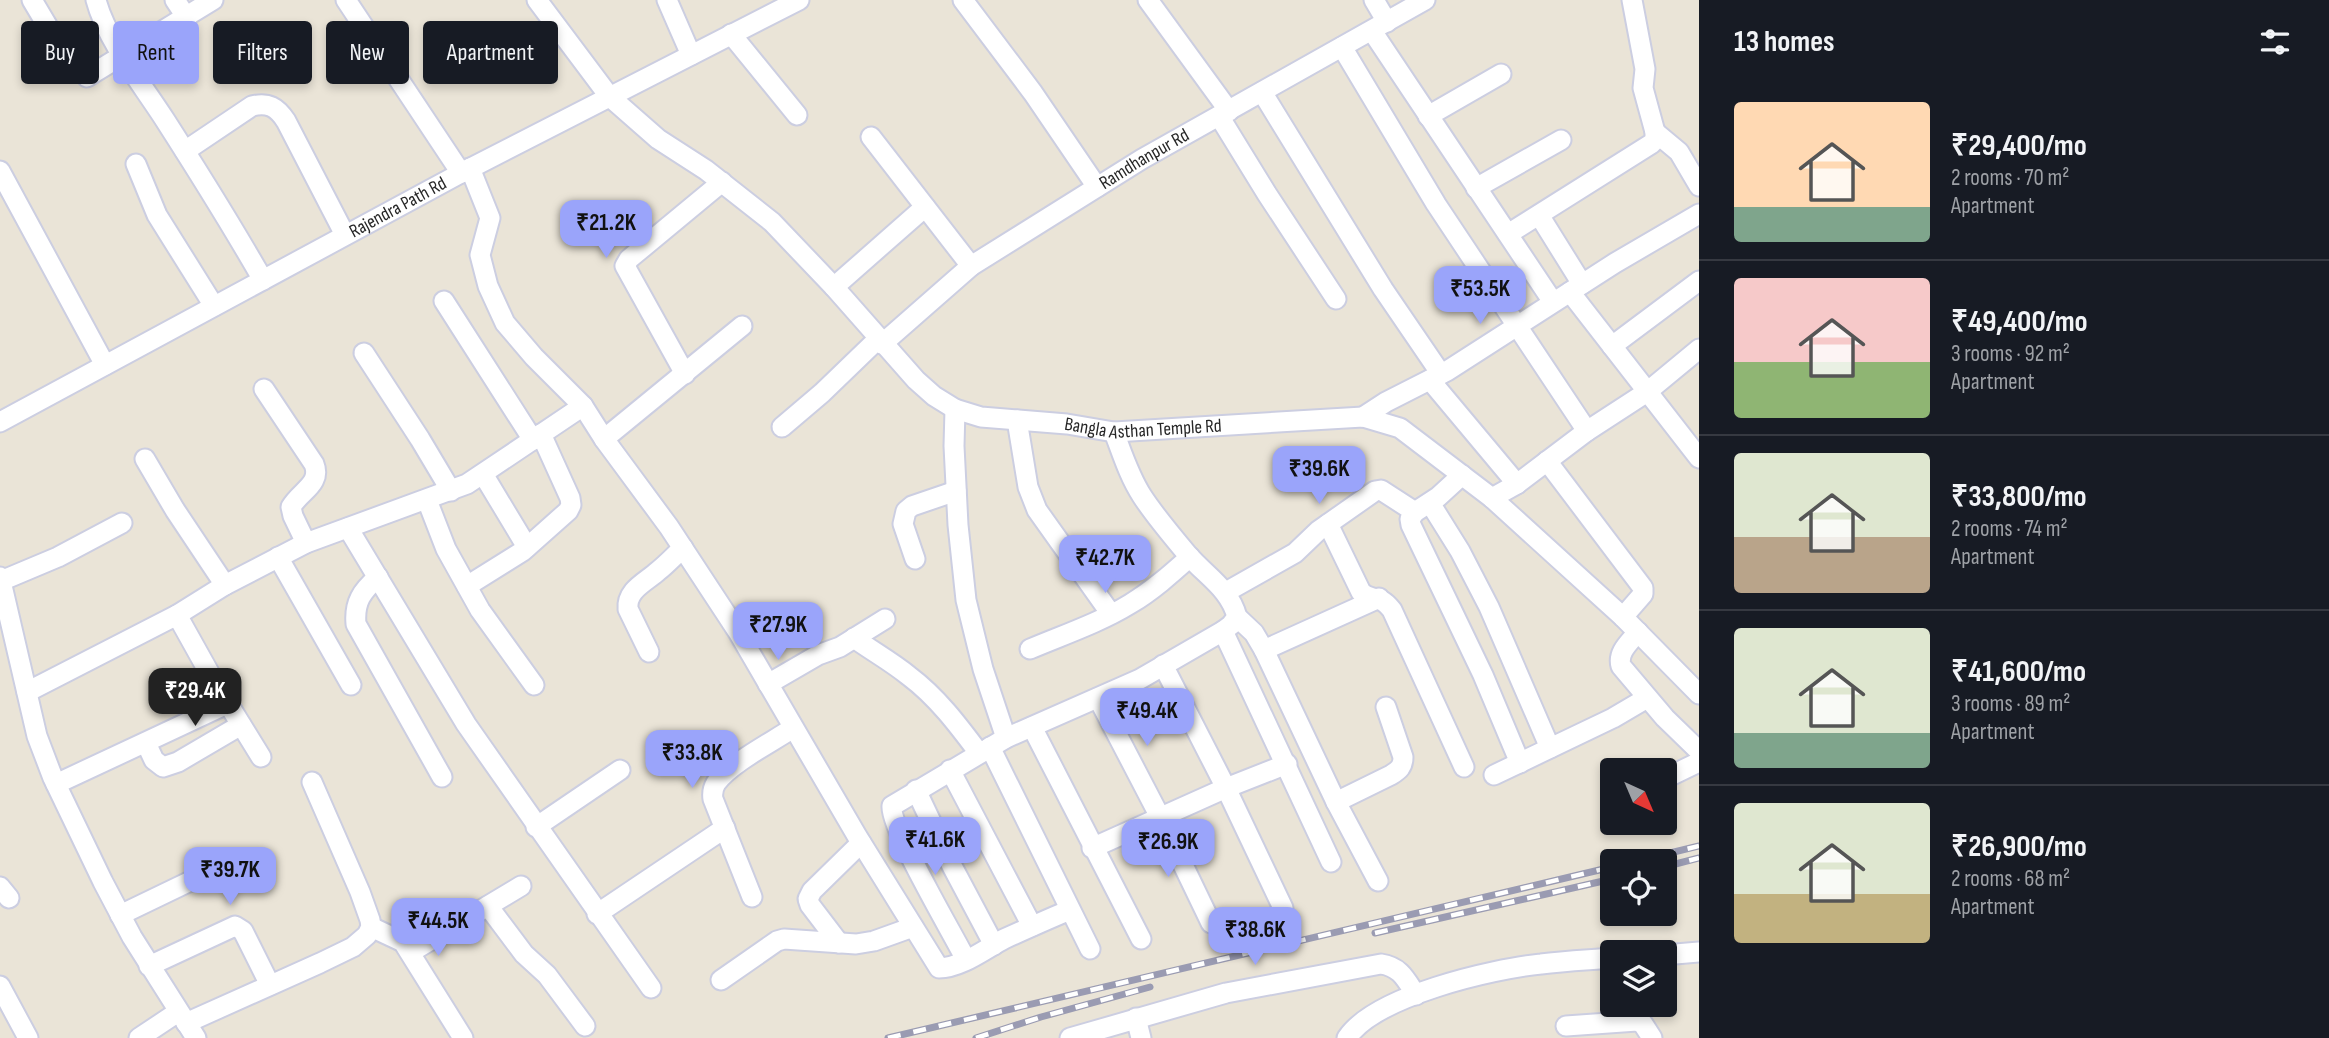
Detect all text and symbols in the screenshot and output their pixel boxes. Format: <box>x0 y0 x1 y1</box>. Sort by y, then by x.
chip: Buy <box>21 21 99 84</box>
chip: Rent <box>113 21 199 84</box>
chip: Filters <box>213 21 312 84</box>
chip: New <box>326 21 409 84</box>
chip: Apartment <box>423 21 558 84</box>
icon: filters <box>2256 23 2294 61</box>
text: 13 homes <box>1734 24 1835 60</box>
street label: Ramdhanpur Rd <box>1095 123 1193 194</box>
text: ₹29,400/mo <box>1951 128 2087 164</box>
icon: home <box>1790 130 1874 214</box>
text: 2 rooms · 70 m² <box>1951 164 2069 192</box>
street label: Rajendra Path Rd <box>345 172 450 243</box>
text: Apartment <box>1951 192 2035 220</box>
pin: ₹21.2K <box>549 201 663 260</box>
text: ₹21.2K <box>576 209 636 237</box>
pin: ₹53.5K <box>1423 266 1537 326</box>
text: ₹53.5K <box>1450 275 1510 303</box>
text: ₹49,400/mo <box>1951 304 2088 340</box>
icon: home <box>1790 306 1874 390</box>
text: 3 rooms · 92 m² <box>1951 340 2070 368</box>
text: Apartment <box>1951 368 2035 396</box>
street label: Bangla Asthan Temple Rd <box>1063 412 1222 444</box>
pin: ₹39.6K <box>1262 447 1376 506</box>
text: ₹39.6K <box>1289 455 1349 483</box>
text: ₹33,800/mo <box>1951 479 2087 515</box>
icon: home <box>1790 481 1874 565</box>
text: 2 rooms · 74 m² <box>1951 515 2068 543</box>
pin: ₹42.7K <box>1048 536 1162 595</box>
text: Apartment <box>1951 543 2035 571</box>
text: ₹42.7K <box>1075 544 1135 572</box>
pin: ₹27.9K <box>721 602 835 662</box>
text: ₹27.9K <box>749 611 807 639</box>
text: ₹41,600/mo <box>1951 654 2086 690</box>
icon: home <box>1790 656 1874 740</box>
pin: ₹29.4K <box>138 668 252 728</box>
text: ₹29.4K <box>164 677 226 705</box>
pin: ₹49.4K <box>1090 688 1204 748</box>
text: 3 rooms · 89 m² <box>1951 690 2070 718</box>
text: ₹49.4K <box>1116 697 1178 725</box>
text: Apartment <box>1951 718 2035 746</box>
pin: ₹33.8K <box>635 730 749 790</box>
text: ₹33.8K <box>661 739 723 767</box>
north arrow <box>1600 758 1676 835</box>
map controls <box>1600 758 1677 1017</box>
pin: ₹41.6K <box>878 818 992 877</box>
pin: ₹26.9K <box>1111 820 1225 879</box>
text: ₹41.6K <box>905 826 965 854</box>
text: ₹26.9K <box>1138 828 1198 856</box>
text: ₹26,900/mo <box>1951 829 2087 865</box>
icon: home <box>1790 831 1874 915</box>
pin: ₹39.7K <box>173 848 287 907</box>
button: locate <box>1600 849 1677 926</box>
text: ₹39.7K <box>200 856 260 884</box>
text: 2 rooms · 68 m² <box>1951 865 2070 893</box>
text: Apartment <box>1951 893 2035 921</box>
pin: ₹44.5K <box>381 898 495 958</box>
text: ₹44.5K <box>407 907 469 935</box>
pin: ₹38.6K <box>1198 908 1312 967</box>
text: ₹38.6K <box>1224 916 1286 944</box>
button: layers <box>1600 940 1677 1017</box>

